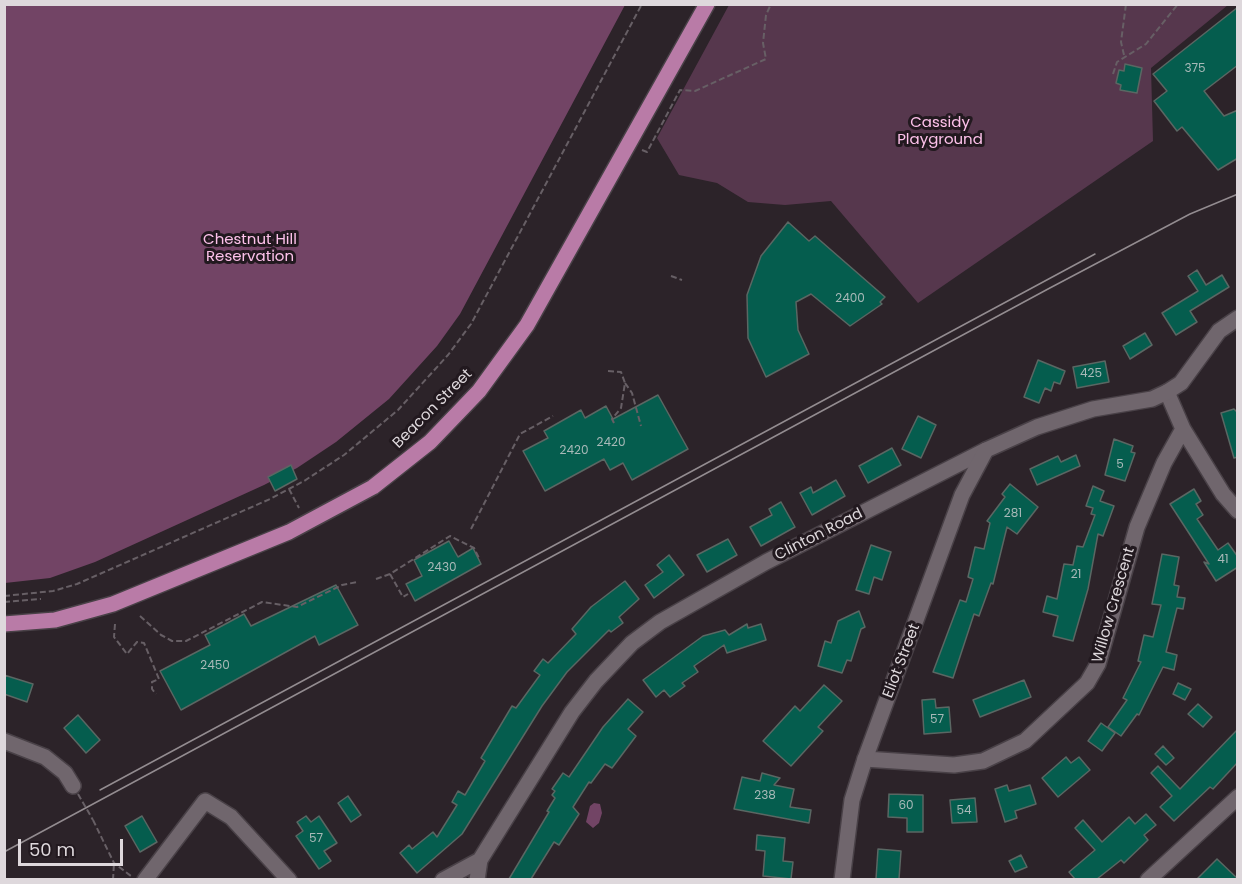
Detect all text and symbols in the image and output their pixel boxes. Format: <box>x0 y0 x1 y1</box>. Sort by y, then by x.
house number: 375 <box>1184 62 1206 76</box>
park label: Cassidy Playground <box>897 114 983 149</box>
park label: Chestnut Hill Reservation <box>203 231 297 266</box>
house number: 2400 <box>835 292 865 306</box>
street label: Beacon Street <box>390 366 476 452</box>
house number: 425 <box>1080 367 1102 381</box>
house number: 2420 <box>597 436 625 450</box>
house number: 2420 <box>560 444 588 458</box>
house number: 5 <box>1116 458 1124 472</box>
street label: Clinton Road <box>772 505 866 565</box>
house number: 281 <box>1004 507 1022 521</box>
street label: Willow Crescent <box>1089 545 1139 665</box>
house number: 41 <box>1217 553 1229 567</box>
house number: 2430 <box>427 561 457 575</box>
house number: 21 <box>1071 568 1081 582</box>
street label: Eliot Street <box>880 621 924 701</box>
house number: 2450 <box>200 659 230 673</box>
house number: 57 <box>930 713 944 727</box>
house number: 238 <box>754 789 776 803</box>
house number: 60 <box>898 799 914 813</box>
house number: 54 <box>956 804 972 818</box>
scale bar <box>21 827 126 865</box>
house number: 57 <box>309 832 323 846</box>
text: 50 m <box>29 837 75 862</box>

